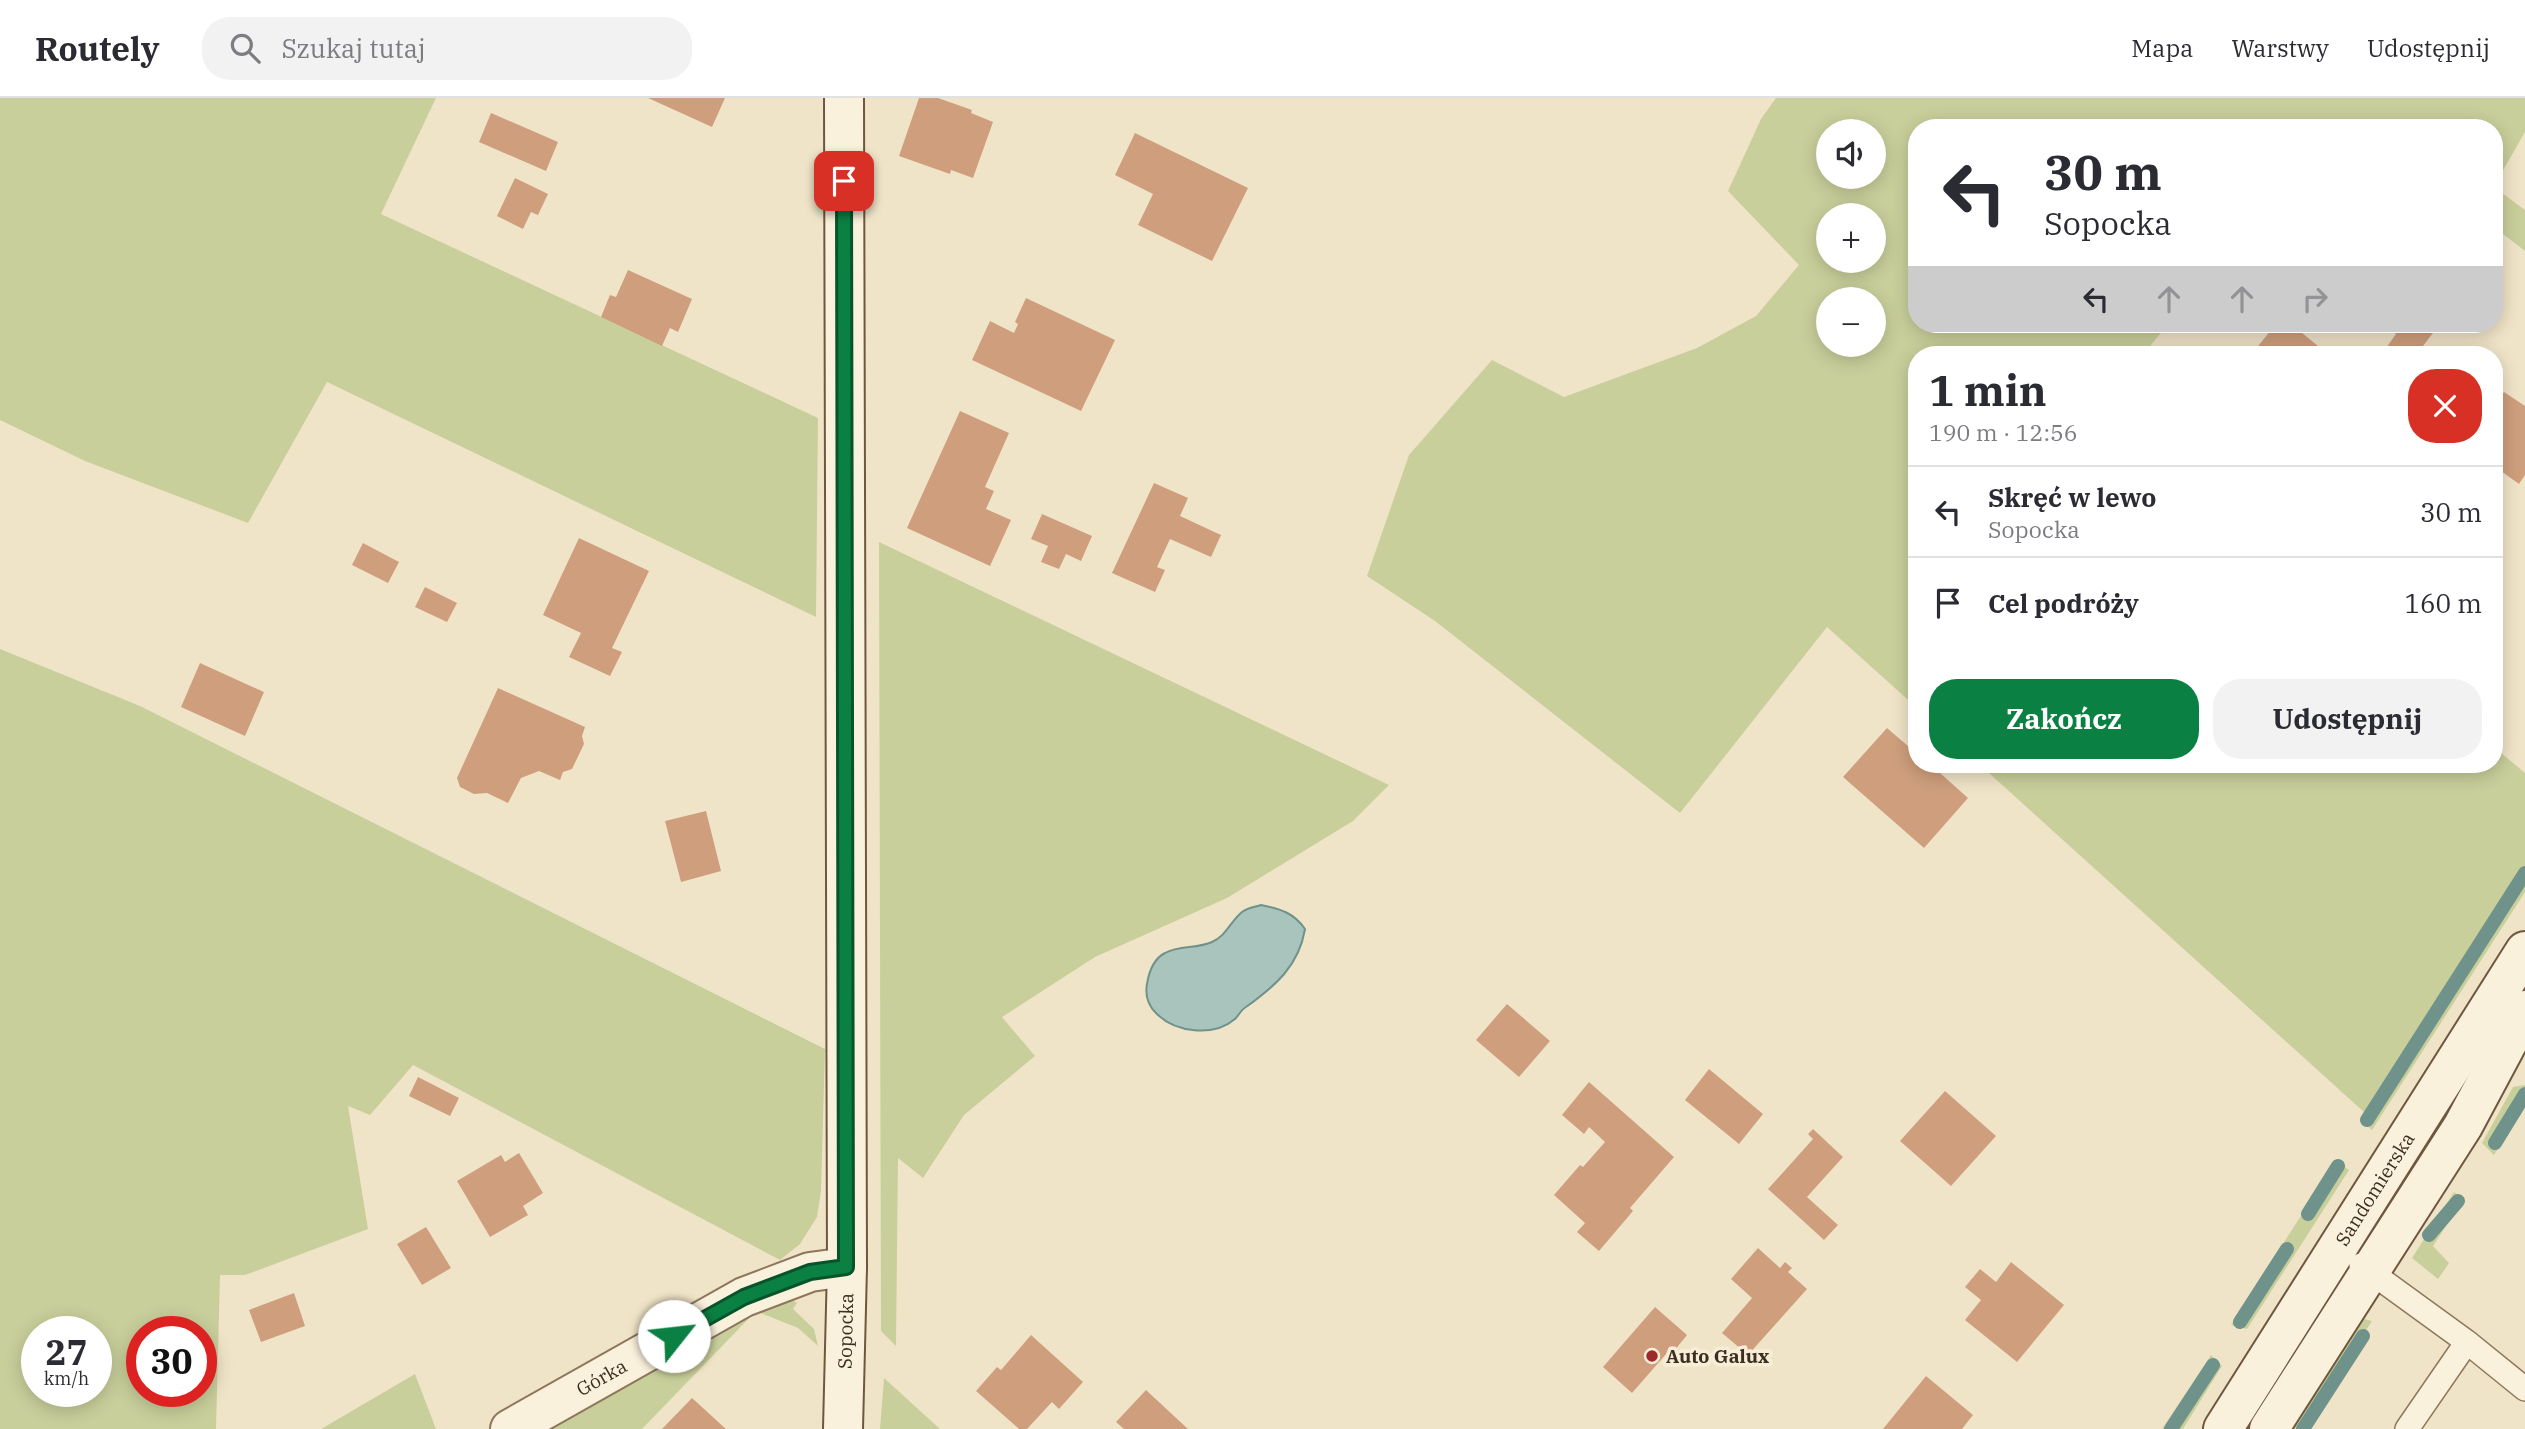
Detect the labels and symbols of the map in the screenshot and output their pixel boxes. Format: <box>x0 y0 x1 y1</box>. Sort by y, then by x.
pin <box>814 151 874 211</box>
street label: Sandomierska <box>2330 1128 2419 1250</box>
street label: Sopocka <box>832 1293 858 1369</box>
position arrow <box>637 1299 711 1373</box>
speed limit sign: 30 <box>126 1316 217 1407</box>
place label: Auto Galux <box>1666 1344 1769 1368</box>
marker: Auto Galux <box>1644 1348 1660 1364</box>
street label: Górka <box>572 1354 631 1401</box>

